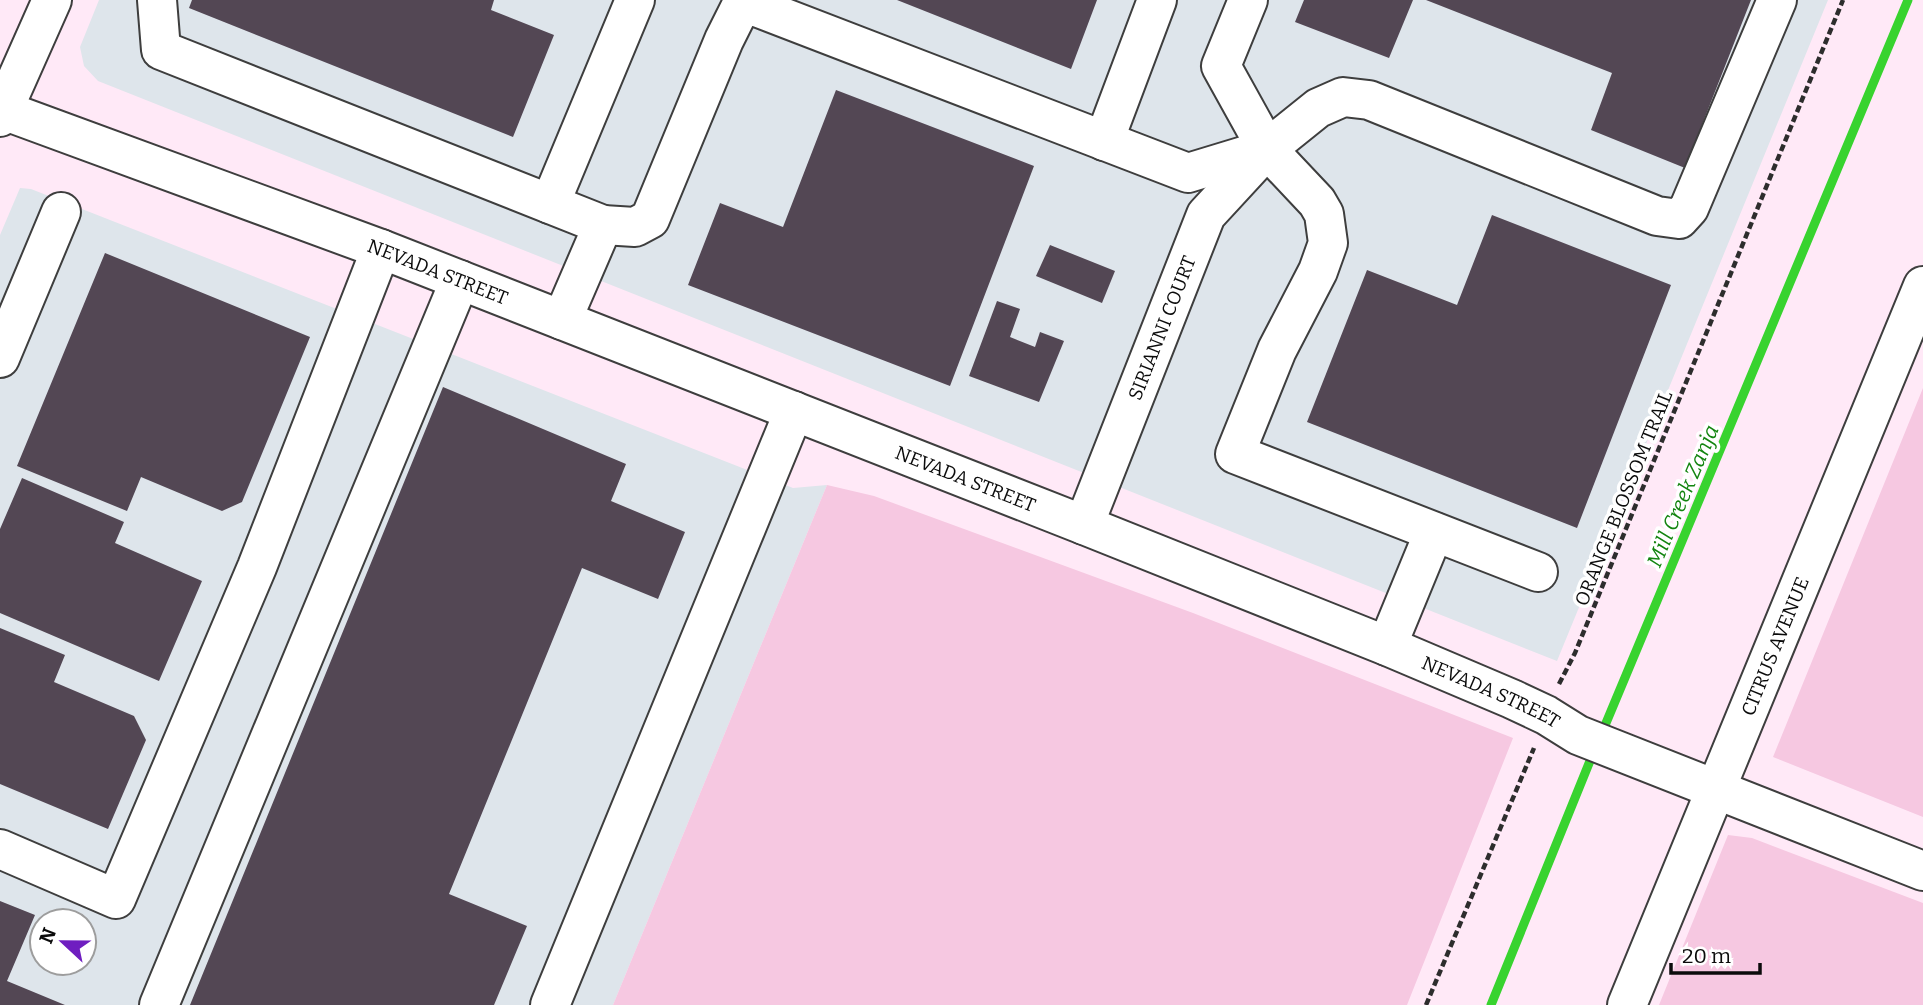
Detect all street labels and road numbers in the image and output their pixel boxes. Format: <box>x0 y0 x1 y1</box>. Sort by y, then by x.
street label: NEVADA STREET <box>364 234 511 310</box>
street label: SIRIANNI COURT <box>1123 252 1201 403</box>
street label: ORANGE BLOSSOM TRAIL <box>1570 387 1677 609</box>
street label: NEVADA STREET <box>892 441 1039 517</box>
street label: CITRUS AVENUE <box>1736 574 1814 719</box>
street label: NEVADA STREET <box>1418 651 1564 733</box>

